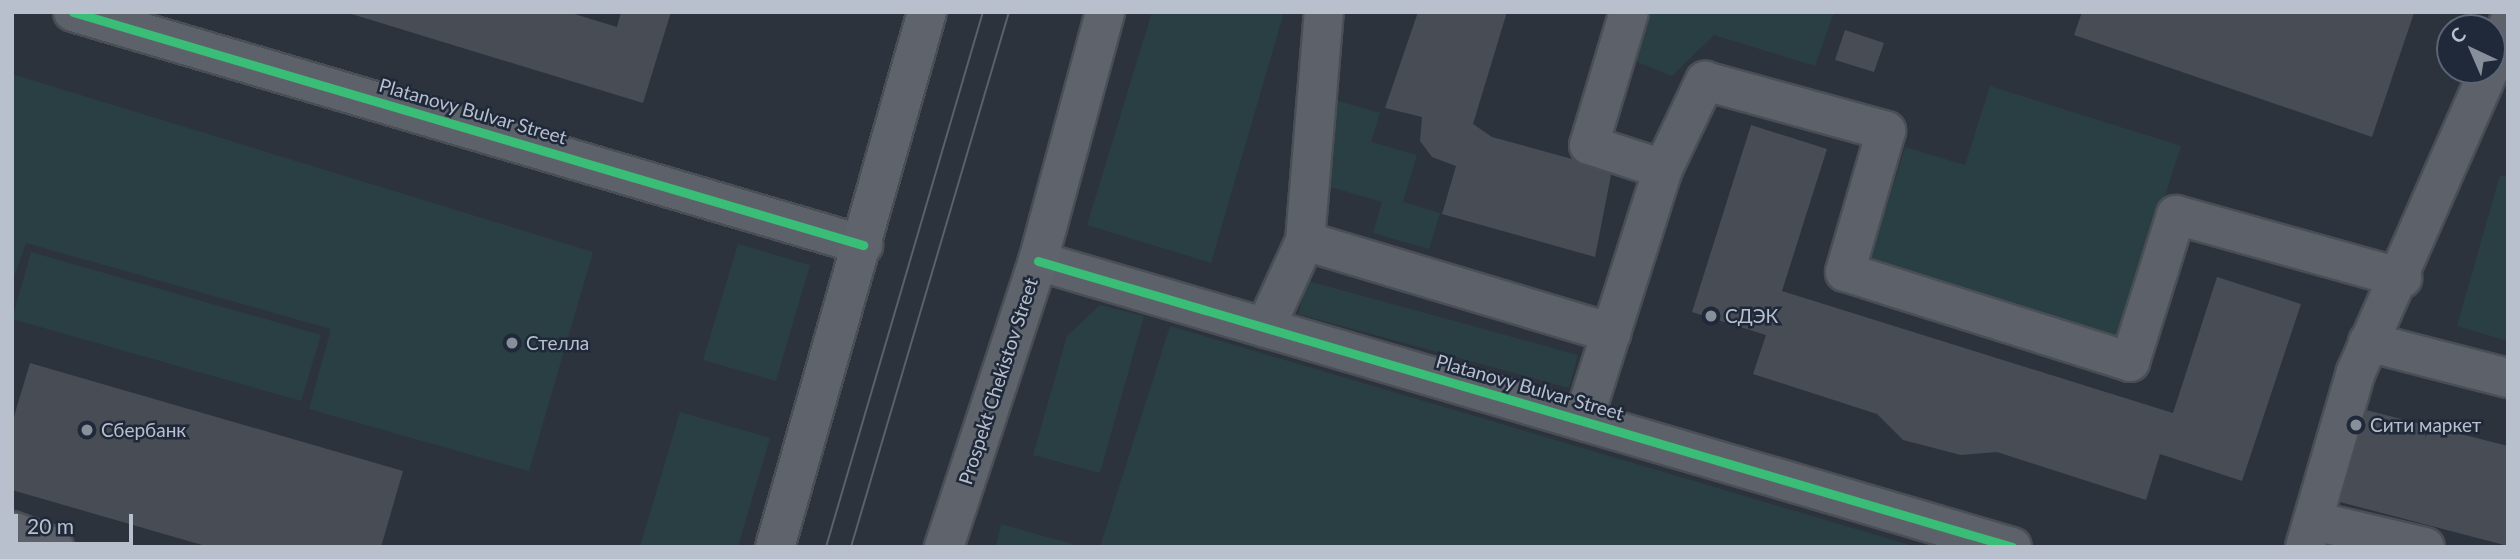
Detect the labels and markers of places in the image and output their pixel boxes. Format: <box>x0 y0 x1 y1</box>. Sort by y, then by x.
place label: СДЭК <box>1725 305 1778 327</box>
marker: СДЭК <box>1703 308 1719 324</box>
place label: Стелла <box>526 332 589 354</box>
marker: Стелла <box>504 335 520 351</box>
place label: Сити маркет <box>2370 414 2481 436</box>
marker: Сити маркет <box>2348 417 2364 433</box>
place label: Сбербанк <box>101 419 186 441</box>
marker: Сбербанк <box>79 422 95 438</box>

